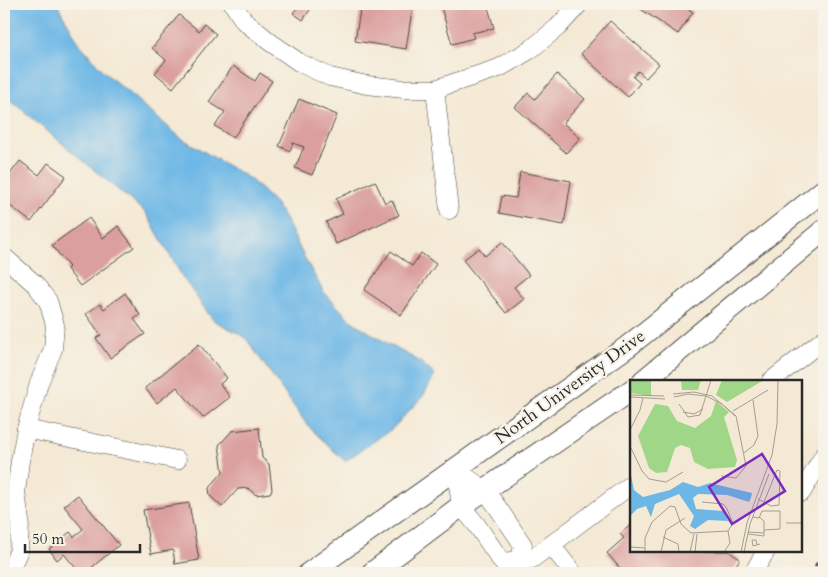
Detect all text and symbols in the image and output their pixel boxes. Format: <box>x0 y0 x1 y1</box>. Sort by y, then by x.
street label: North University Drive <box>490 324 650 450</box>
inset map <box>630 380 803 552</box>
scale bar <box>25 522 140 554</box>
text: 50 m <box>32 529 64 549</box>

